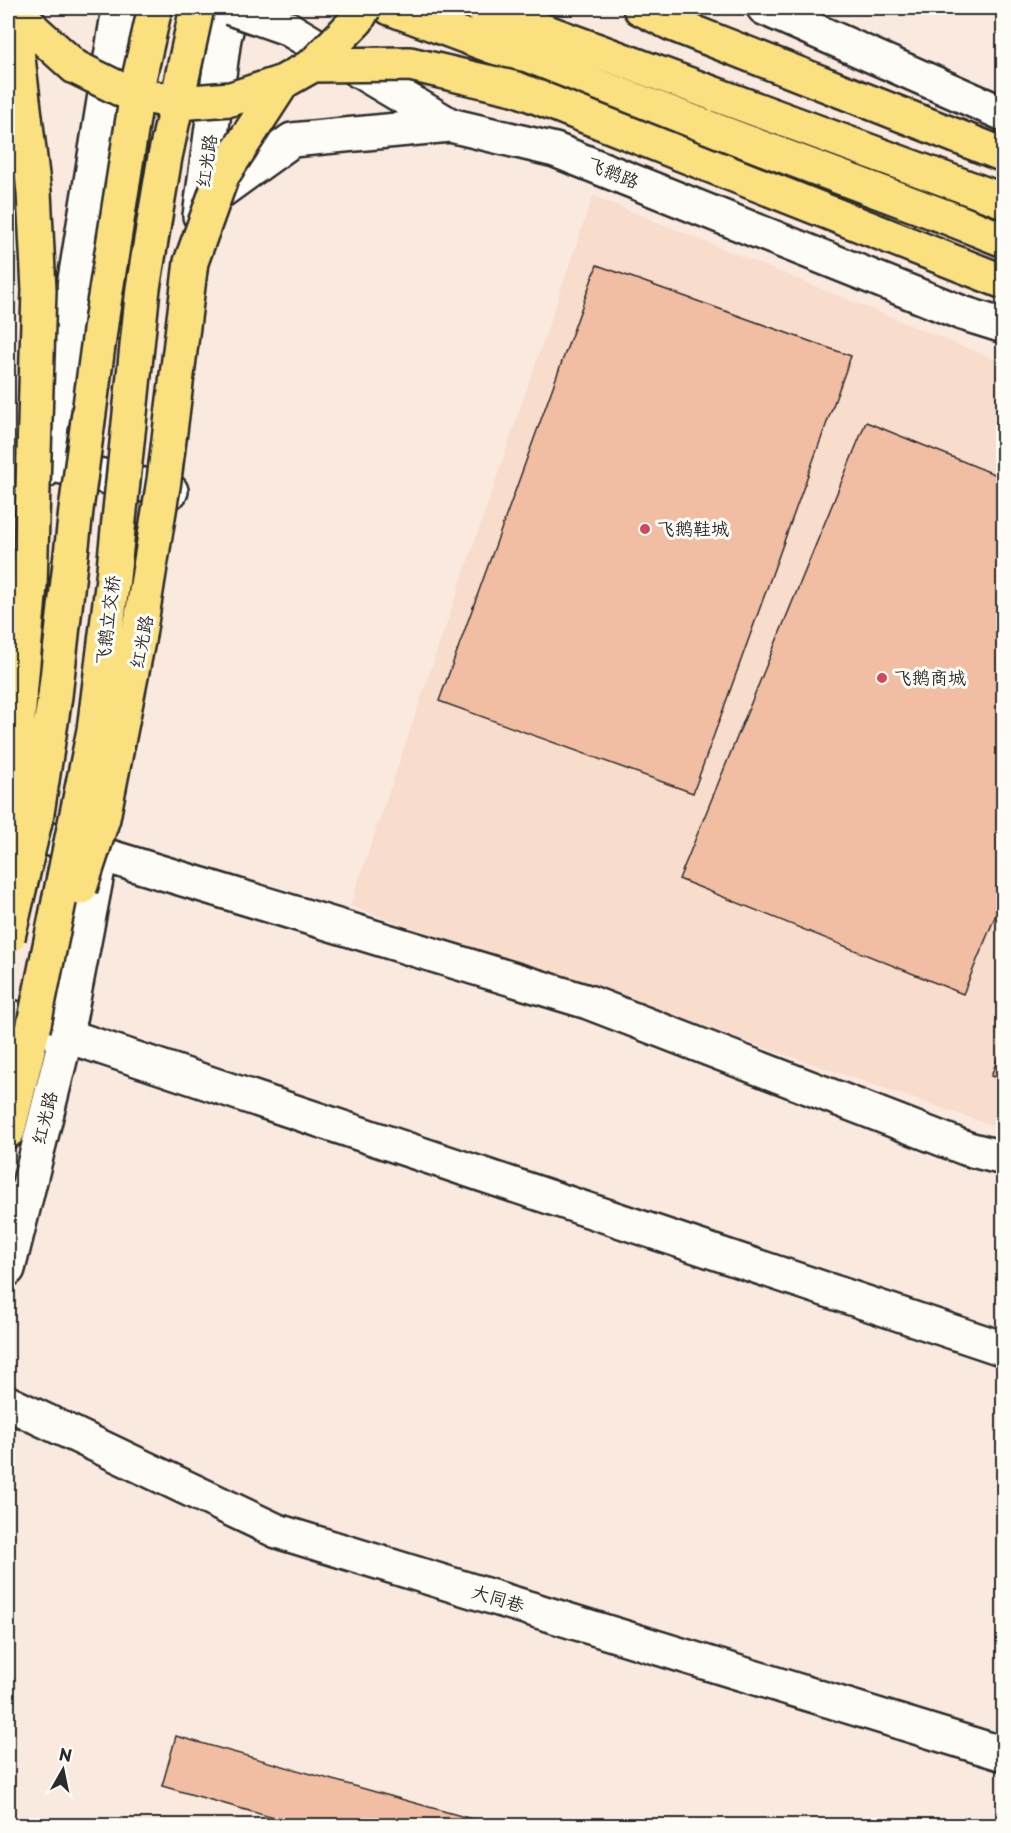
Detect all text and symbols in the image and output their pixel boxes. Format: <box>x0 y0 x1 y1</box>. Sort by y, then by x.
street label: 红光路 <box>188 132 223 189</box>
street label: 飞鹅路 <box>583 149 644 194</box>
place label: 飞鹅鞋城 <box>657 514 729 541</box>
marker: 飞鹅鞋城 <box>638 522 652 536</box>
street label: 飞鹅立交桥 <box>88 574 125 666</box>
street label: 红光路 <box>122 613 159 671</box>
place label: 飞鹅商城 <box>894 663 966 690</box>
marker: 飞鹅商城 <box>875 671 889 685</box>
street label: 红光路 <box>24 1088 63 1147</box>
street label: 大同巷 <box>469 1577 528 1618</box>
north arrow <box>33 1740 93 1800</box>
text: N <box>57 1741 74 1767</box>

